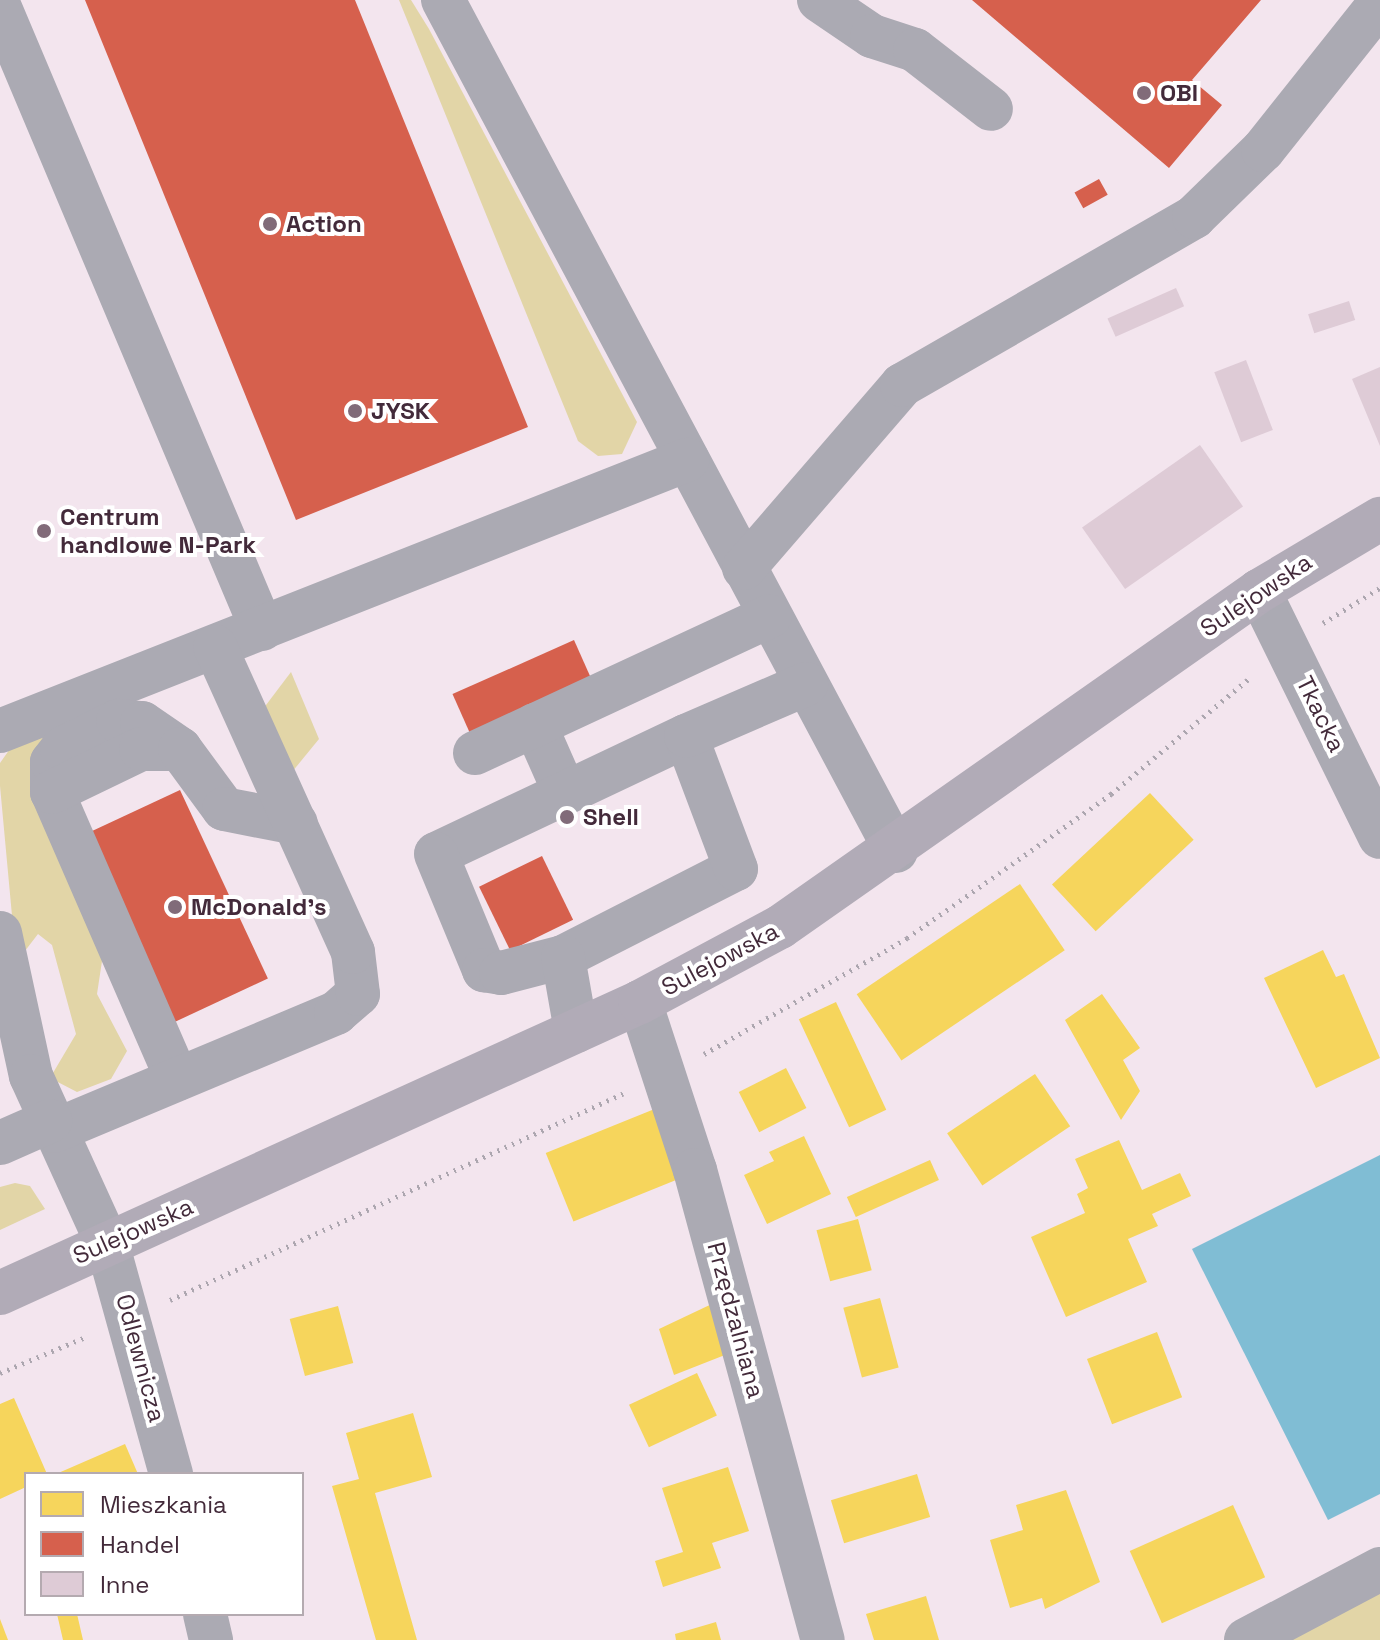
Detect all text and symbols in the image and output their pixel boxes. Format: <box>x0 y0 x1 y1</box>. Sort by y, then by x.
place label: OBI <box>1160 79 1198 107</box>
marker: OBI <box>1135 84 1153 102</box>
place label: Action <box>286 210 362 238</box>
marker: Action <box>261 215 279 233</box>
place label: JYSK <box>371 397 430 425</box>
marker: JYSK <box>346 402 364 420</box>
place label: Centrum handlowe N-Park <box>60 503 256 559</box>
marker: Centrum handlowe N-Park <box>35 522 53 540</box>
street label: Sulejowska <box>1195 547 1317 643</box>
street label: Tkacka <box>1290 671 1352 757</box>
place label: Shell <box>583 803 639 831</box>
marker: Shell <box>558 808 576 826</box>
place label: McDonald's <box>191 893 327 921</box>
marker: McDonald's <box>166 898 184 916</box>
street label: Sulejowska <box>657 916 783 1002</box>
street label: Sulejowska <box>69 1192 197 1270</box>
street label: Przędzalniana <box>701 1239 771 1401</box>
street label: Odlewnicza <box>110 1291 172 1425</box>
legend <box>24 1472 304 1616</box>
text: Mieszkania <box>100 1489 227 1520</box>
text: Handel <box>100 1529 180 1560</box>
text: Inne <box>100 1569 150 1600</box>

